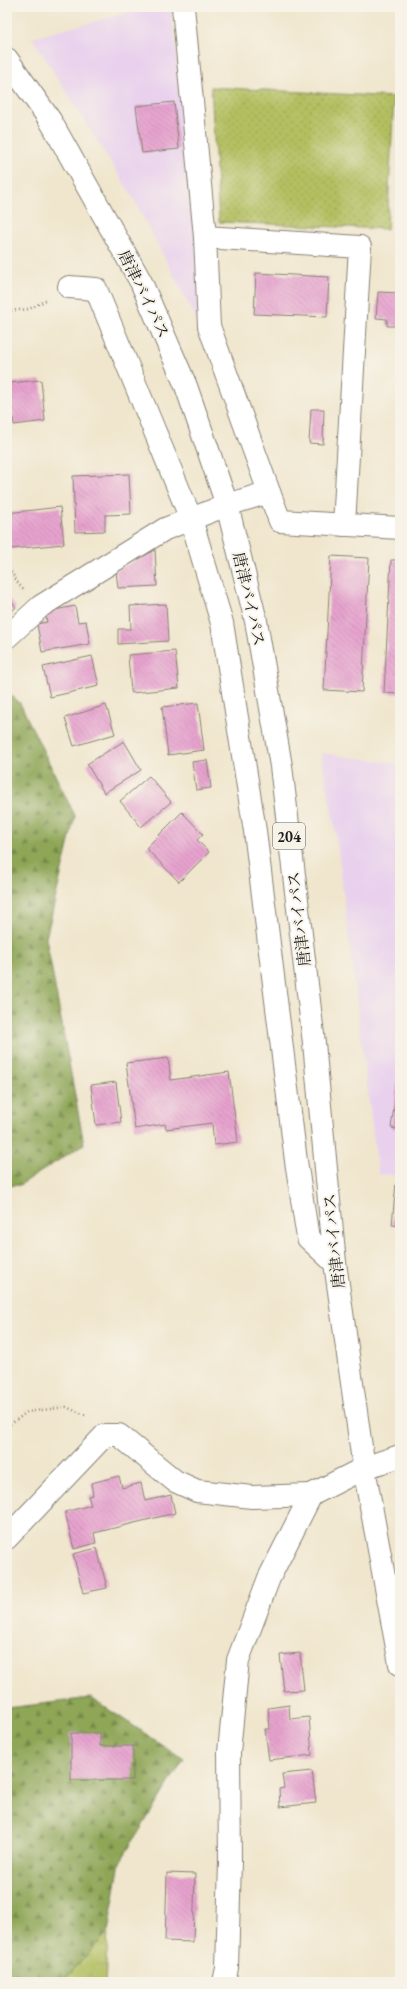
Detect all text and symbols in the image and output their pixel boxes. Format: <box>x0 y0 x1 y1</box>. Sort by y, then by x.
street label: 唐津バイパス <box>114 246 174 342</box>
street label: 唐津バイパス <box>228 550 270 648</box>
road number: 204 <box>273 823 305 849</box>
street label: 唐津バイパス <box>283 870 315 968</box>
street label: 唐津バイパス <box>319 1192 349 1290</box>

